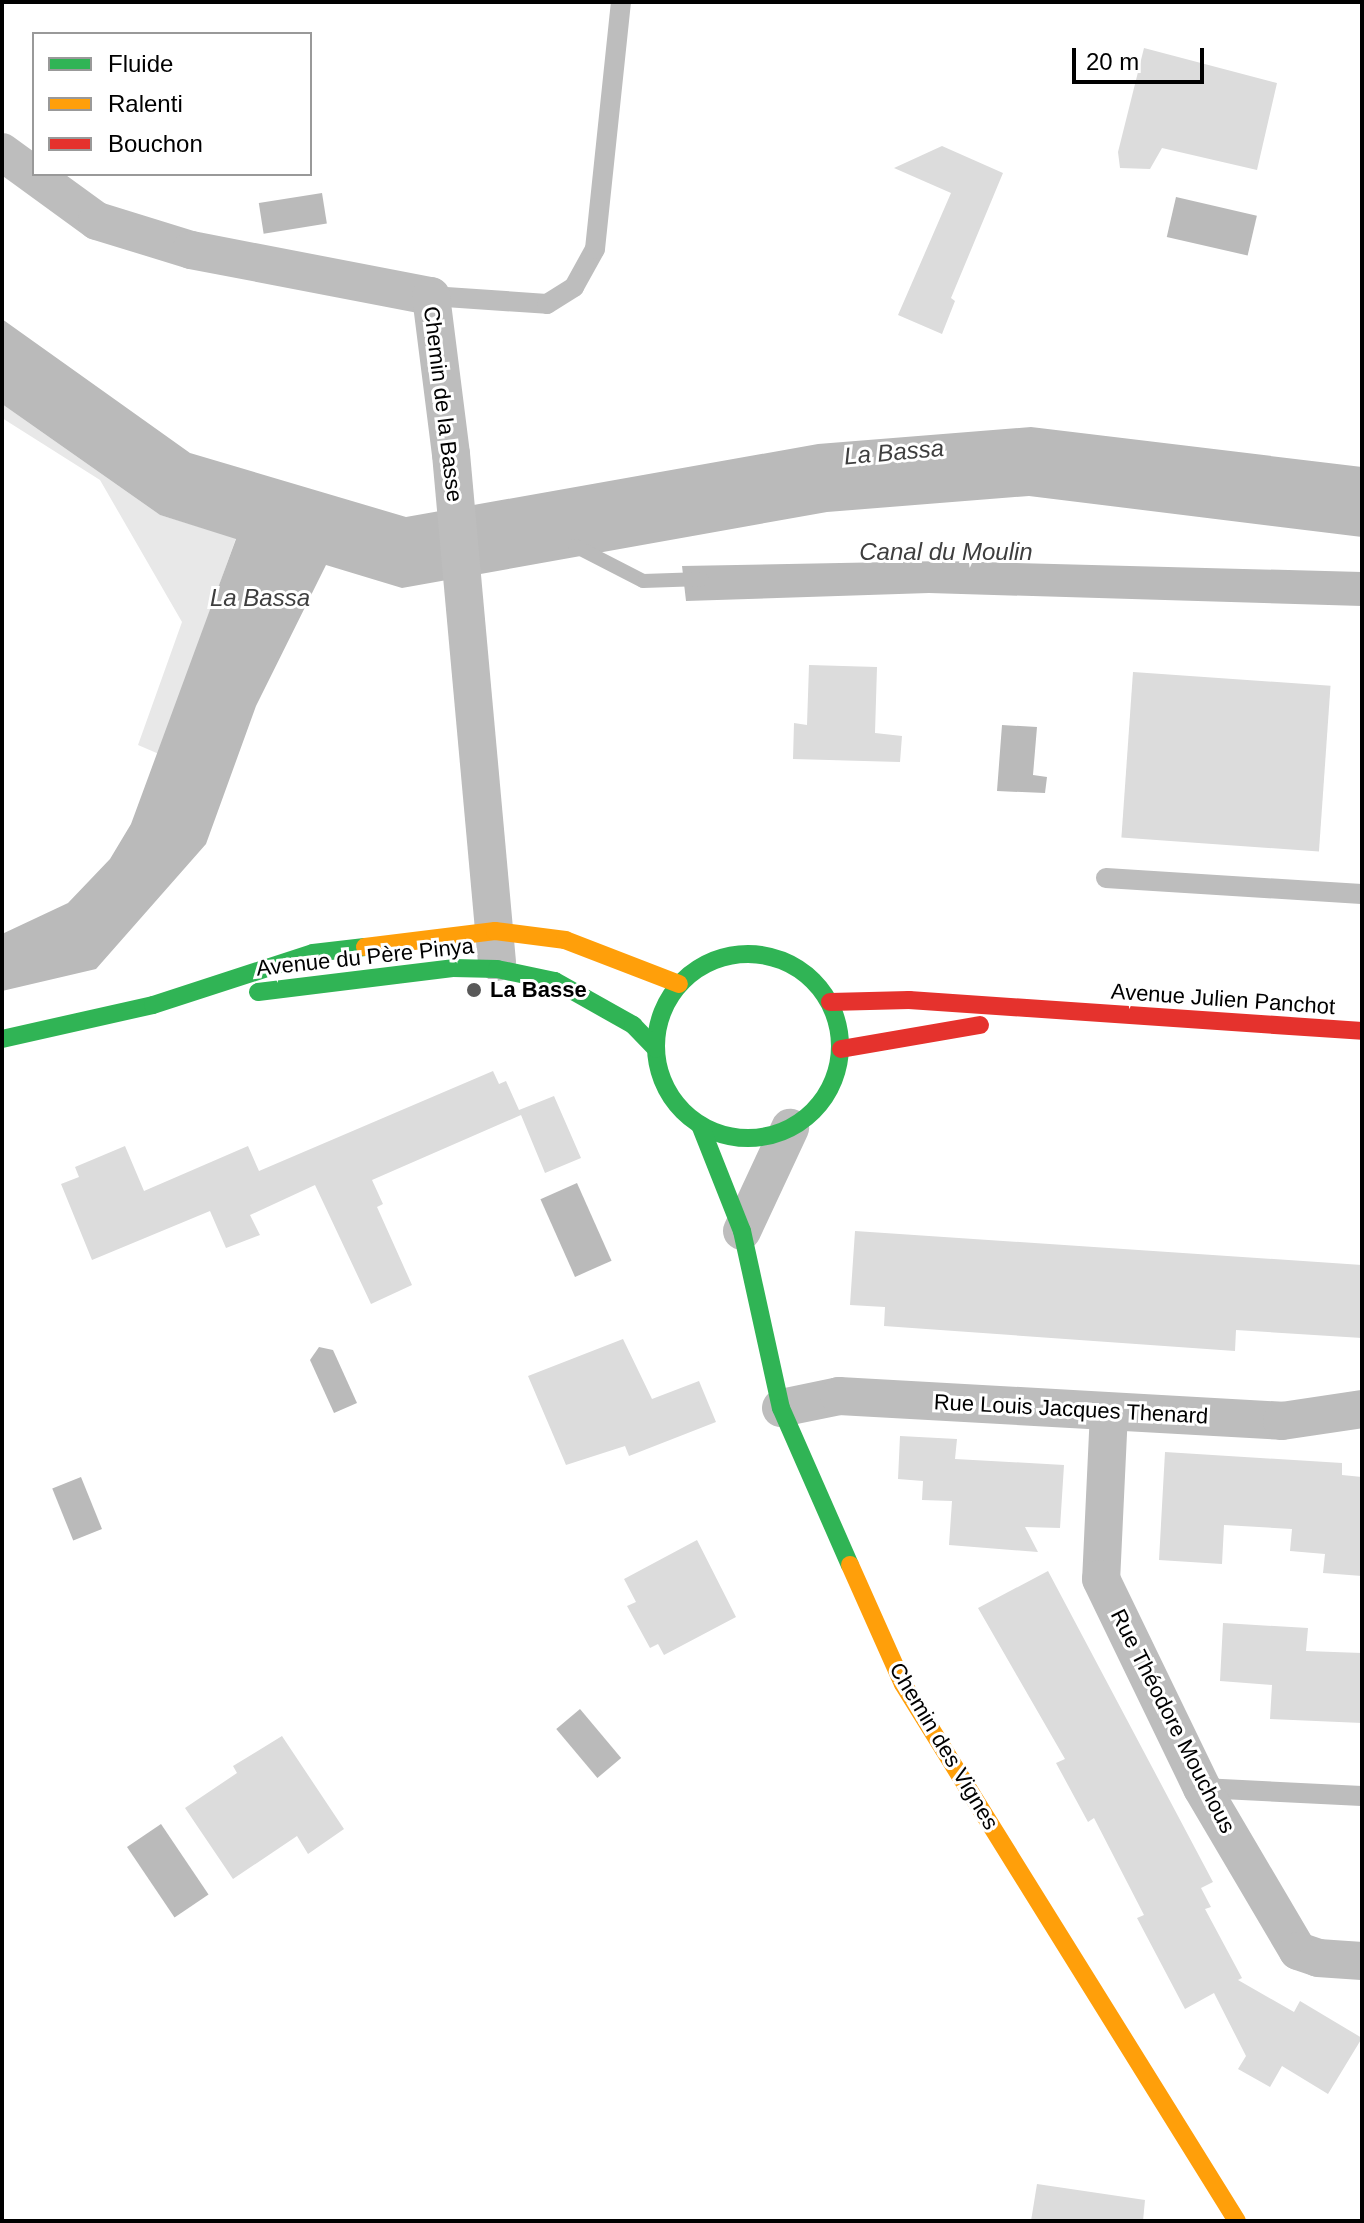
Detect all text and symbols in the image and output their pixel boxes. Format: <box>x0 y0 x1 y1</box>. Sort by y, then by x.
legend <box>32 32 312 176</box>
scale bar <box>1076 32 1208 82</box>
text: 20 m <box>1086 48 1139 75</box>
text: Fluide <box>108 50 173 77</box>
text: Ralenti <box>108 90 183 117</box>
text: Bouchon <box>108 130 203 157</box>
street label: Chemin de la Basse <box>418 305 468 503</box>
water label: La Bassa <box>843 433 945 471</box>
water label: Canal du Moulin <box>859 538 1033 566</box>
water label: La Bassa <box>210 584 310 612</box>
street label: Avenue du Père Pinya <box>255 932 475 982</box>
place label: La Basse <box>490 977 587 1003</box>
street label: Avenue Julien Panchot <box>1110 978 1336 1020</box>
marker: La Basse <box>465 981 483 999</box>
street label: Rue Louis Jacques Thenard <box>933 1389 1209 1429</box>
street label: Rue Théodore Mouchous <box>1105 1604 1241 1838</box>
street label: Chemin des Vignes <box>884 1658 1004 1834</box>

